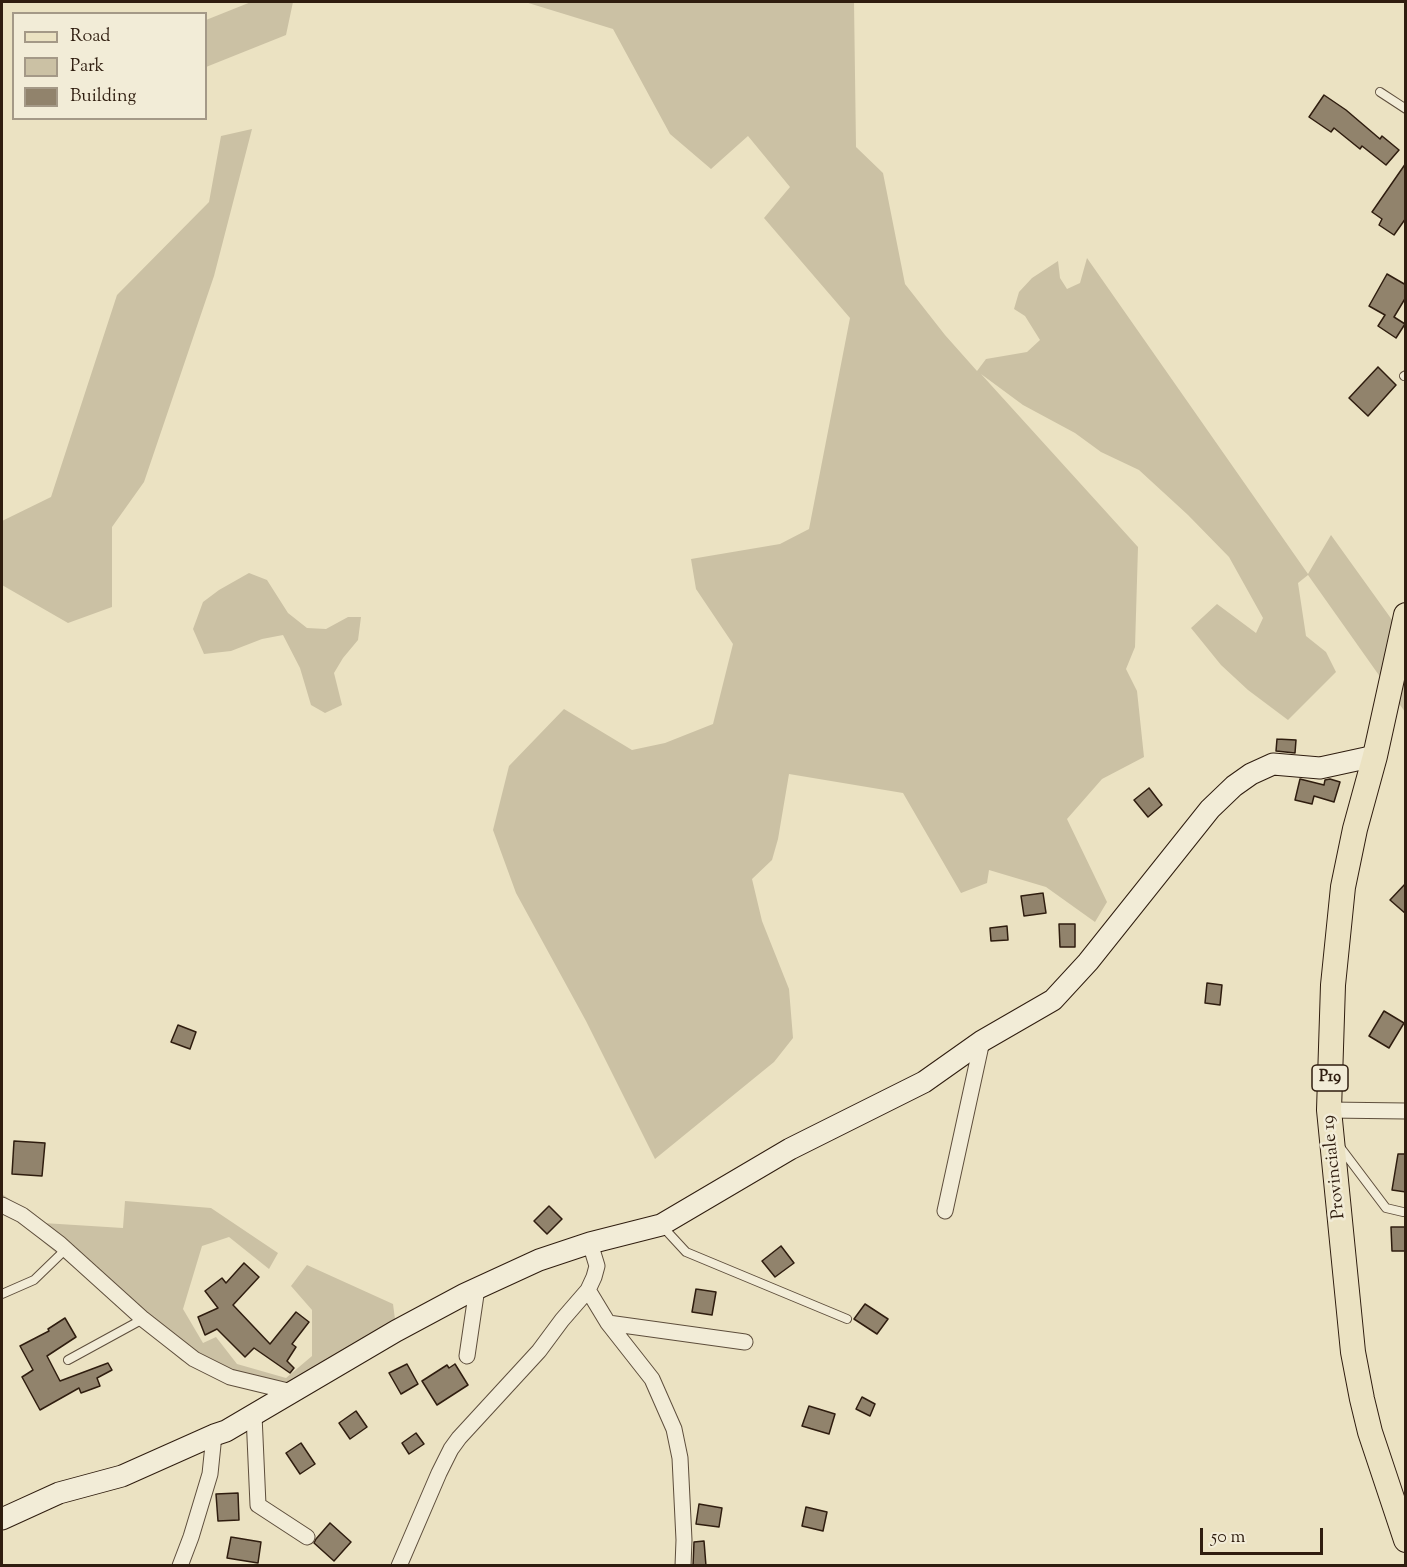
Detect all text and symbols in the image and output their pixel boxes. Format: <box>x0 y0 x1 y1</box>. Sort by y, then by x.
legend <box>12 12 207 120</box>
text: Road <box>70 24 110 50</box>
text: Park <box>70 54 104 80</box>
text: Building <box>70 84 136 110</box>
road number: P19 <box>1312 1065 1348 1091</box>
street label: Provinciale 19 <box>1319 1114 1351 1220</box>
scale bar <box>1203 1516 1326 1554</box>
text: 50 m <box>1211 1525 1245 1551</box>

